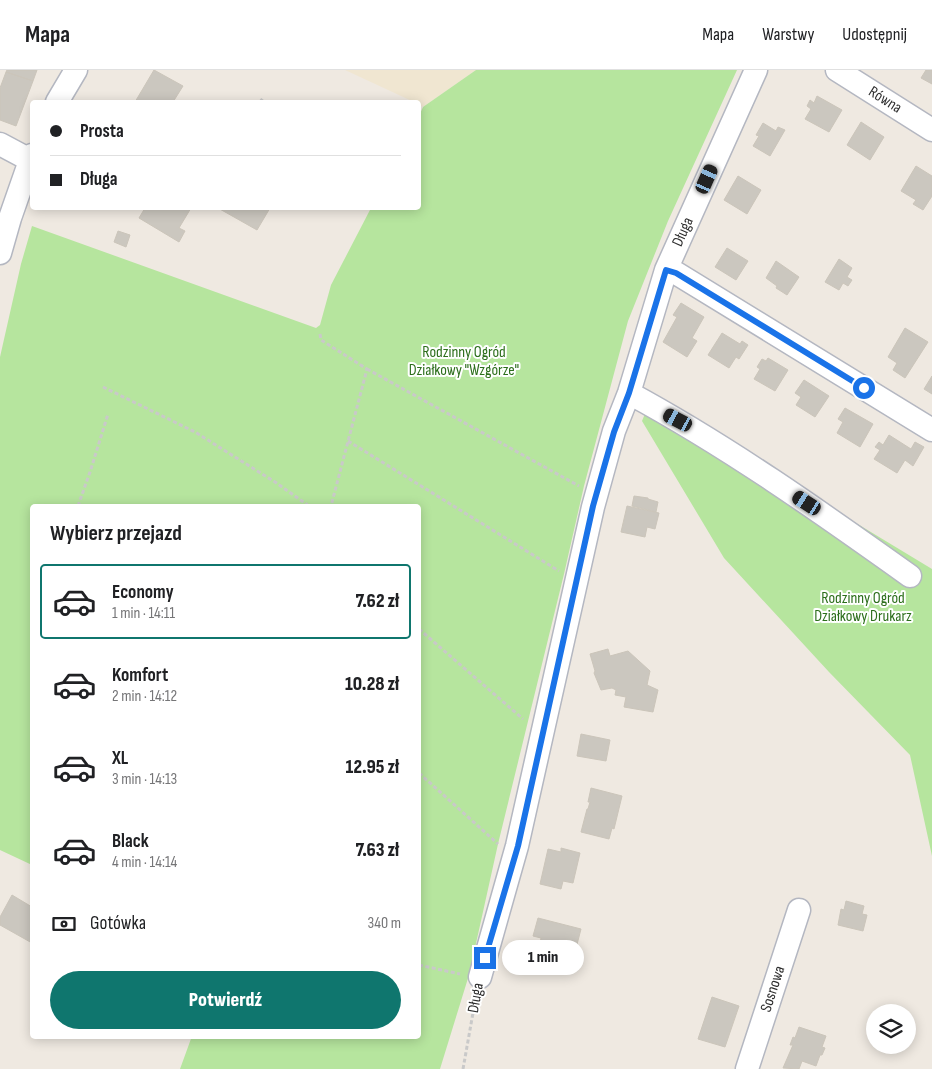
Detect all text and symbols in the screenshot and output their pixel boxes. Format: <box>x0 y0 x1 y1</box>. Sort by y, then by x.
text: Mapa <box>25 20 70 49</box>
text: Mapa <box>702 24 734 45</box>
text: Warstwy <box>762 24 814 45</box>
text: Udostępnij <box>842 24 907 45</box>
street label: Równa <box>865 82 905 118</box>
text: Prosta <box>80 120 124 143</box>
car <box>694 162 719 196</box>
text: Długa <box>80 168 118 191</box>
street label: Długa <box>668 214 698 250</box>
park label: Rodzinny Ogród Działkowy "Wzgórze" <box>409 343 519 380</box>
route start <box>853 377 875 399</box>
car <box>661 406 694 434</box>
car <box>790 489 823 517</box>
text: Wybierz przejazd <box>50 520 182 547</box>
icon: car <box>52 579 97 624</box>
text: Economy <box>112 581 174 604</box>
park label: Rodzinny Ogród Działkowy Drukarz <box>814 589 912 626</box>
text: 7.62 zł <box>356 590 399 613</box>
text: 1 min · 14:11 <box>112 604 175 623</box>
icon: car <box>52 662 97 707</box>
text: Komfort <box>112 664 168 687</box>
text: 10.28 zł <box>345 673 399 696</box>
text: 2 min · 14:12 <box>112 687 177 706</box>
icon: car <box>52 745 97 790</box>
text: XL <box>112 747 128 770</box>
text: 12.95 zł <box>346 756 399 779</box>
text: 3 min · 14:13 <box>112 770 177 789</box>
icon: car <box>52 828 97 873</box>
text: Black <box>112 830 149 853</box>
text: 7.63 zł <box>355 839 399 862</box>
text: 4 min · 14:14 <box>112 853 177 872</box>
icon: cash <box>50 910 78 938</box>
text: Gotówka <box>90 912 146 935</box>
text: 340 m <box>368 914 401 933</box>
callout: 1 min <box>502 940 585 976</box>
route end <box>474 947 496 969</box>
text: 1 min <box>528 948 558 967</box>
street label: Sosnowa <box>757 963 789 1015</box>
button: Potwierdź <box>50 971 401 1029</box>
street label: Długa <box>464 982 488 1014</box>
map controls <box>866 1004 916 1054</box>
button: layers <box>866 1004 916 1054</box>

